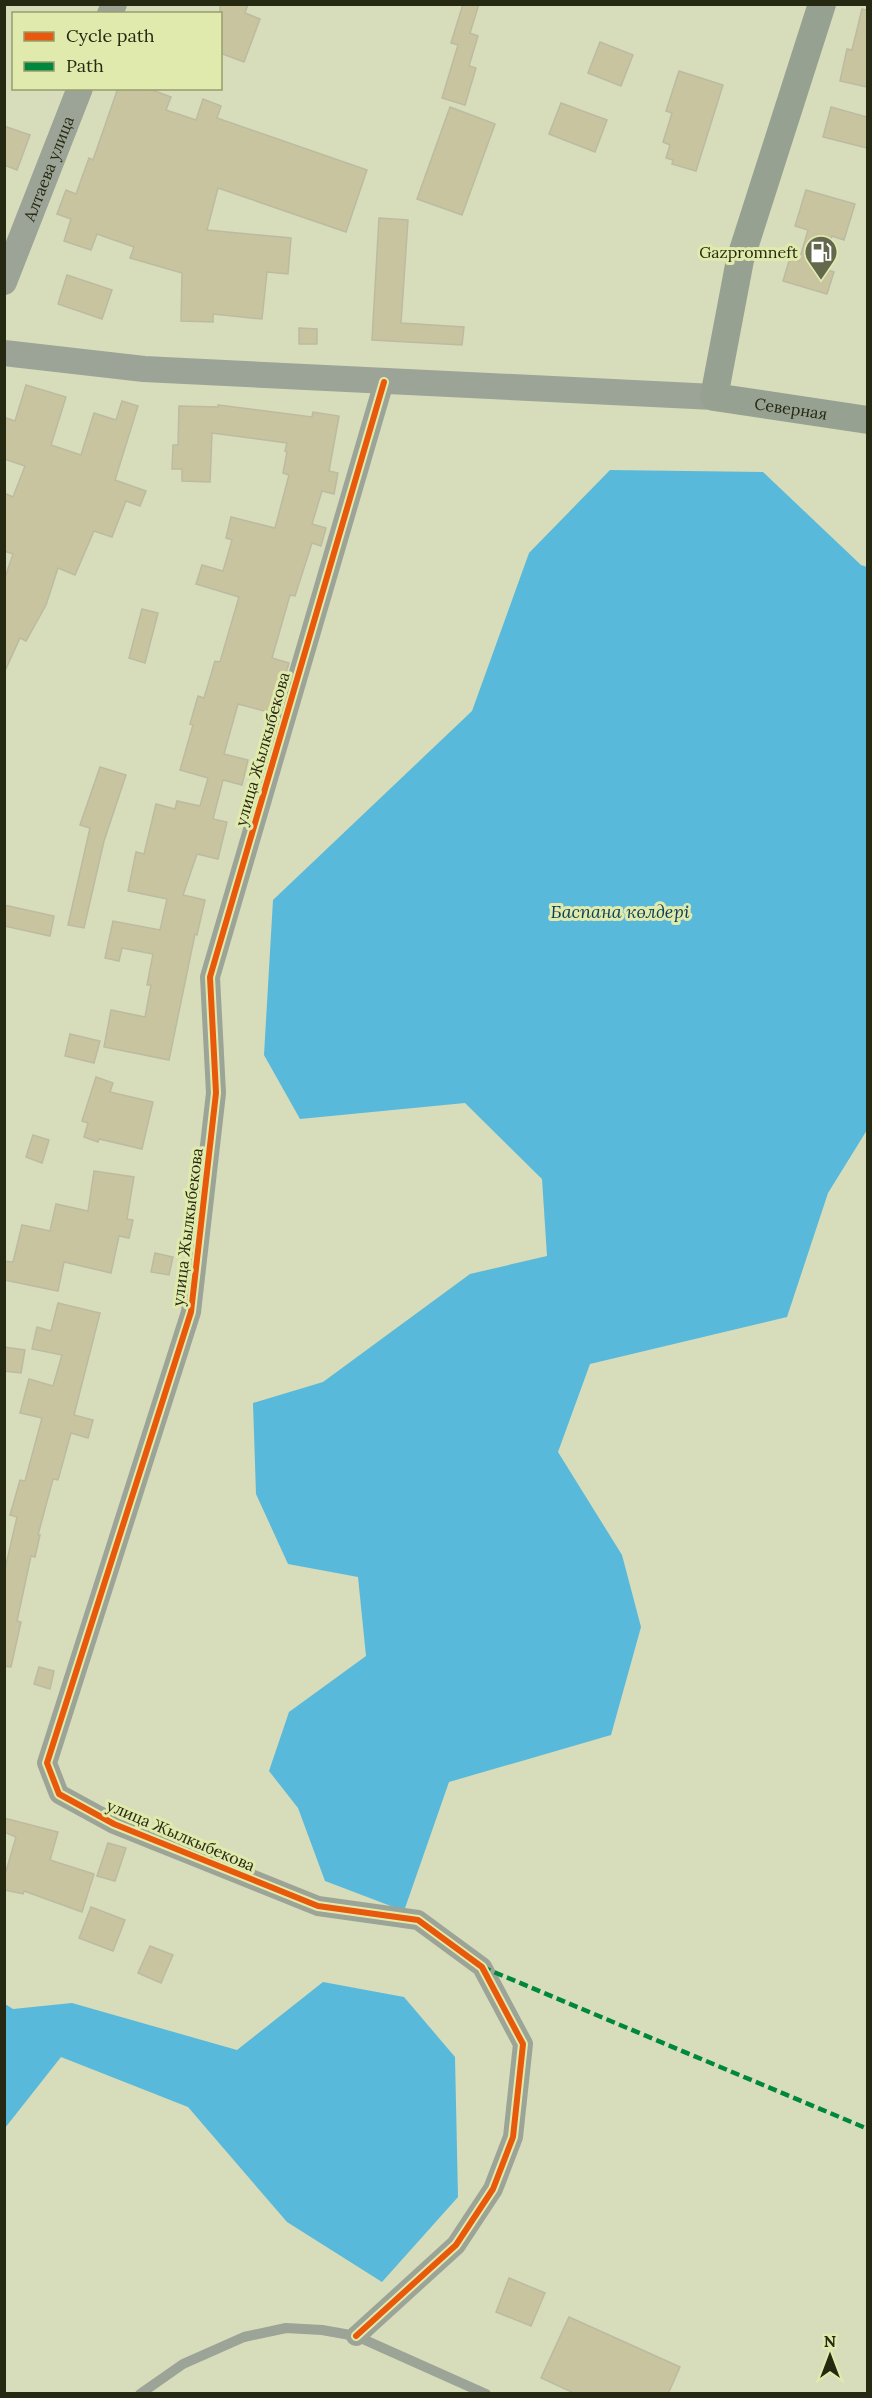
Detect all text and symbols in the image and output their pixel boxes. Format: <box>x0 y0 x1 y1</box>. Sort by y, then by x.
legend <box>12 12 222 90</box>
text: Cycle path <box>66 24 155 47</box>
text: Path <box>66 54 104 77</box>
street label: Алтаева улица <box>19 113 78 225</box>
fuel station icon: Gazpromneft <box>803 234 839 281</box>
place label: Gazpromneft <box>699 242 799 262</box>
street label: Северная <box>753 393 829 424</box>
street label: улица Жылкыбекова <box>230 670 294 828</box>
water label: Баспана көлдері <box>550 900 690 923</box>
street label: улица Жылкыбекова <box>167 1147 207 1307</box>
street label: улица Жылкыбекова <box>104 1795 258 1875</box>
north arrow <box>800 2326 860 2386</box>
text: N <box>824 2331 836 2351</box>

